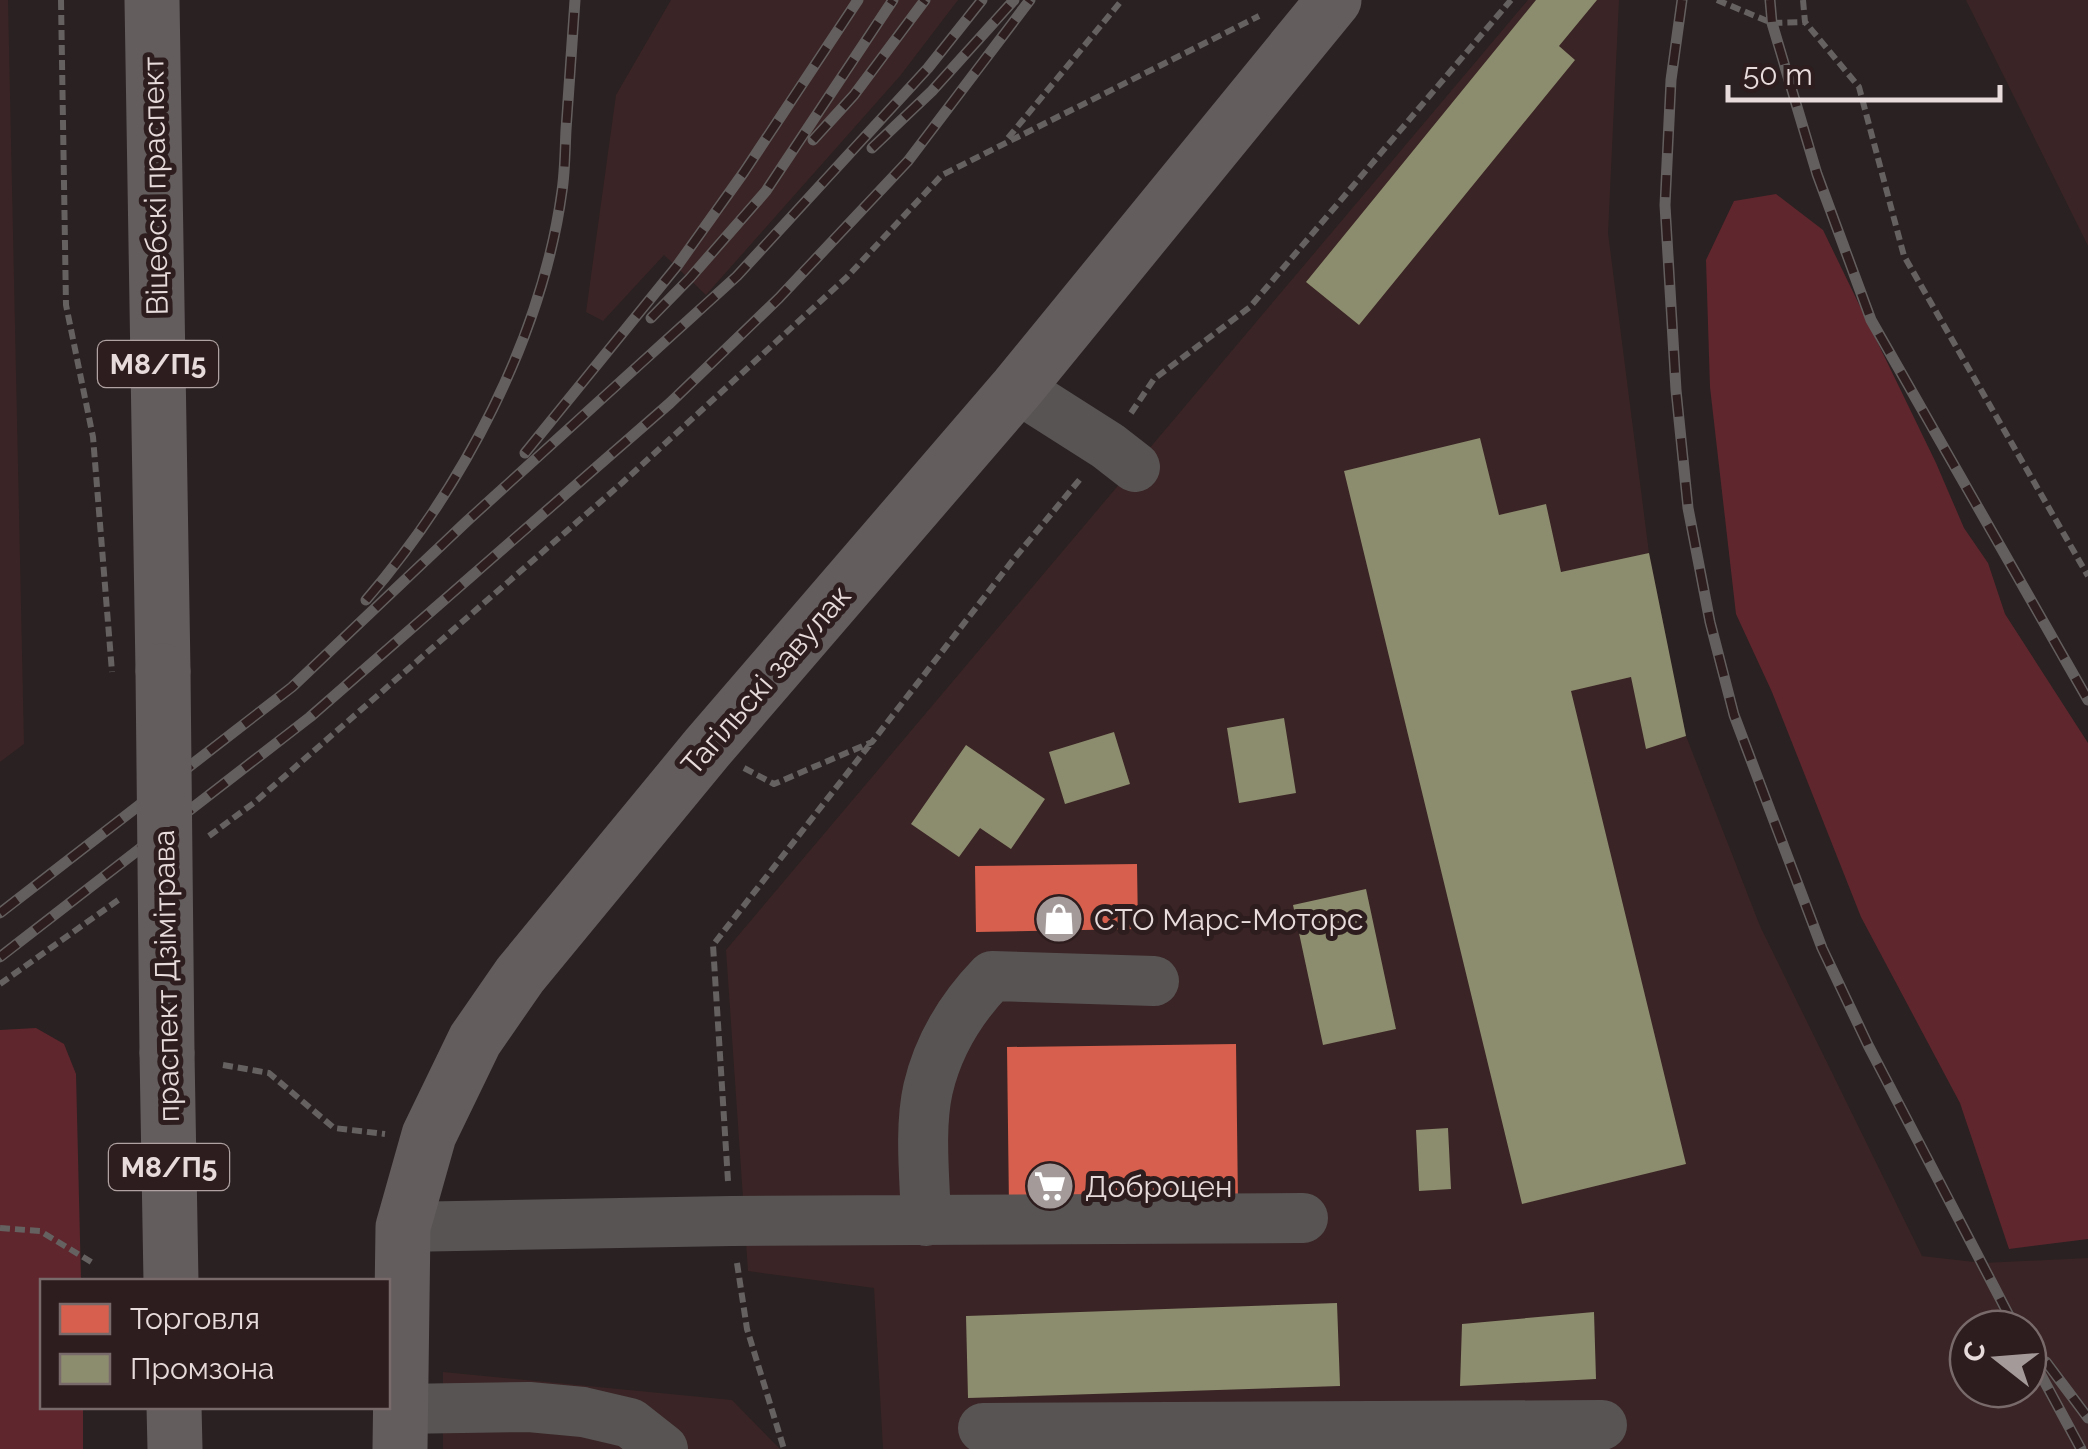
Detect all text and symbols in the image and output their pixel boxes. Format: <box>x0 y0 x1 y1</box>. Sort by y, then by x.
scale bar <box>1728 40 2000 102</box>
street label: Віцебскі праспект <box>135 56 175 316</box>
text: 50 m <box>1743 57 1813 92</box>
road number: М8/П5 <box>98 341 218 387</box>
street label: Тагільскі завулак <box>674 578 858 782</box>
street label: праспект Дзімітрава <box>146 829 186 1123</box>
shop icon: СТО Марс-Моторс <box>1033 893 1085 945</box>
place label: СТО Марс-Моторс <box>1094 902 1363 937</box>
road number: М8/П5 <box>109 1144 229 1190</box>
supermarket icon: Доброцен <box>1024 1160 1076 1212</box>
place label: Доброцен <box>1085 1169 1232 1204</box>
legend <box>40 1279 390 1409</box>
text: Торговля <box>130 1301 260 1336</box>
north arrow <box>1948 1309 2048 1409</box>
text: С <box>1956 1338 1993 1366</box>
text: Промзона <box>130 1351 274 1386</box>

